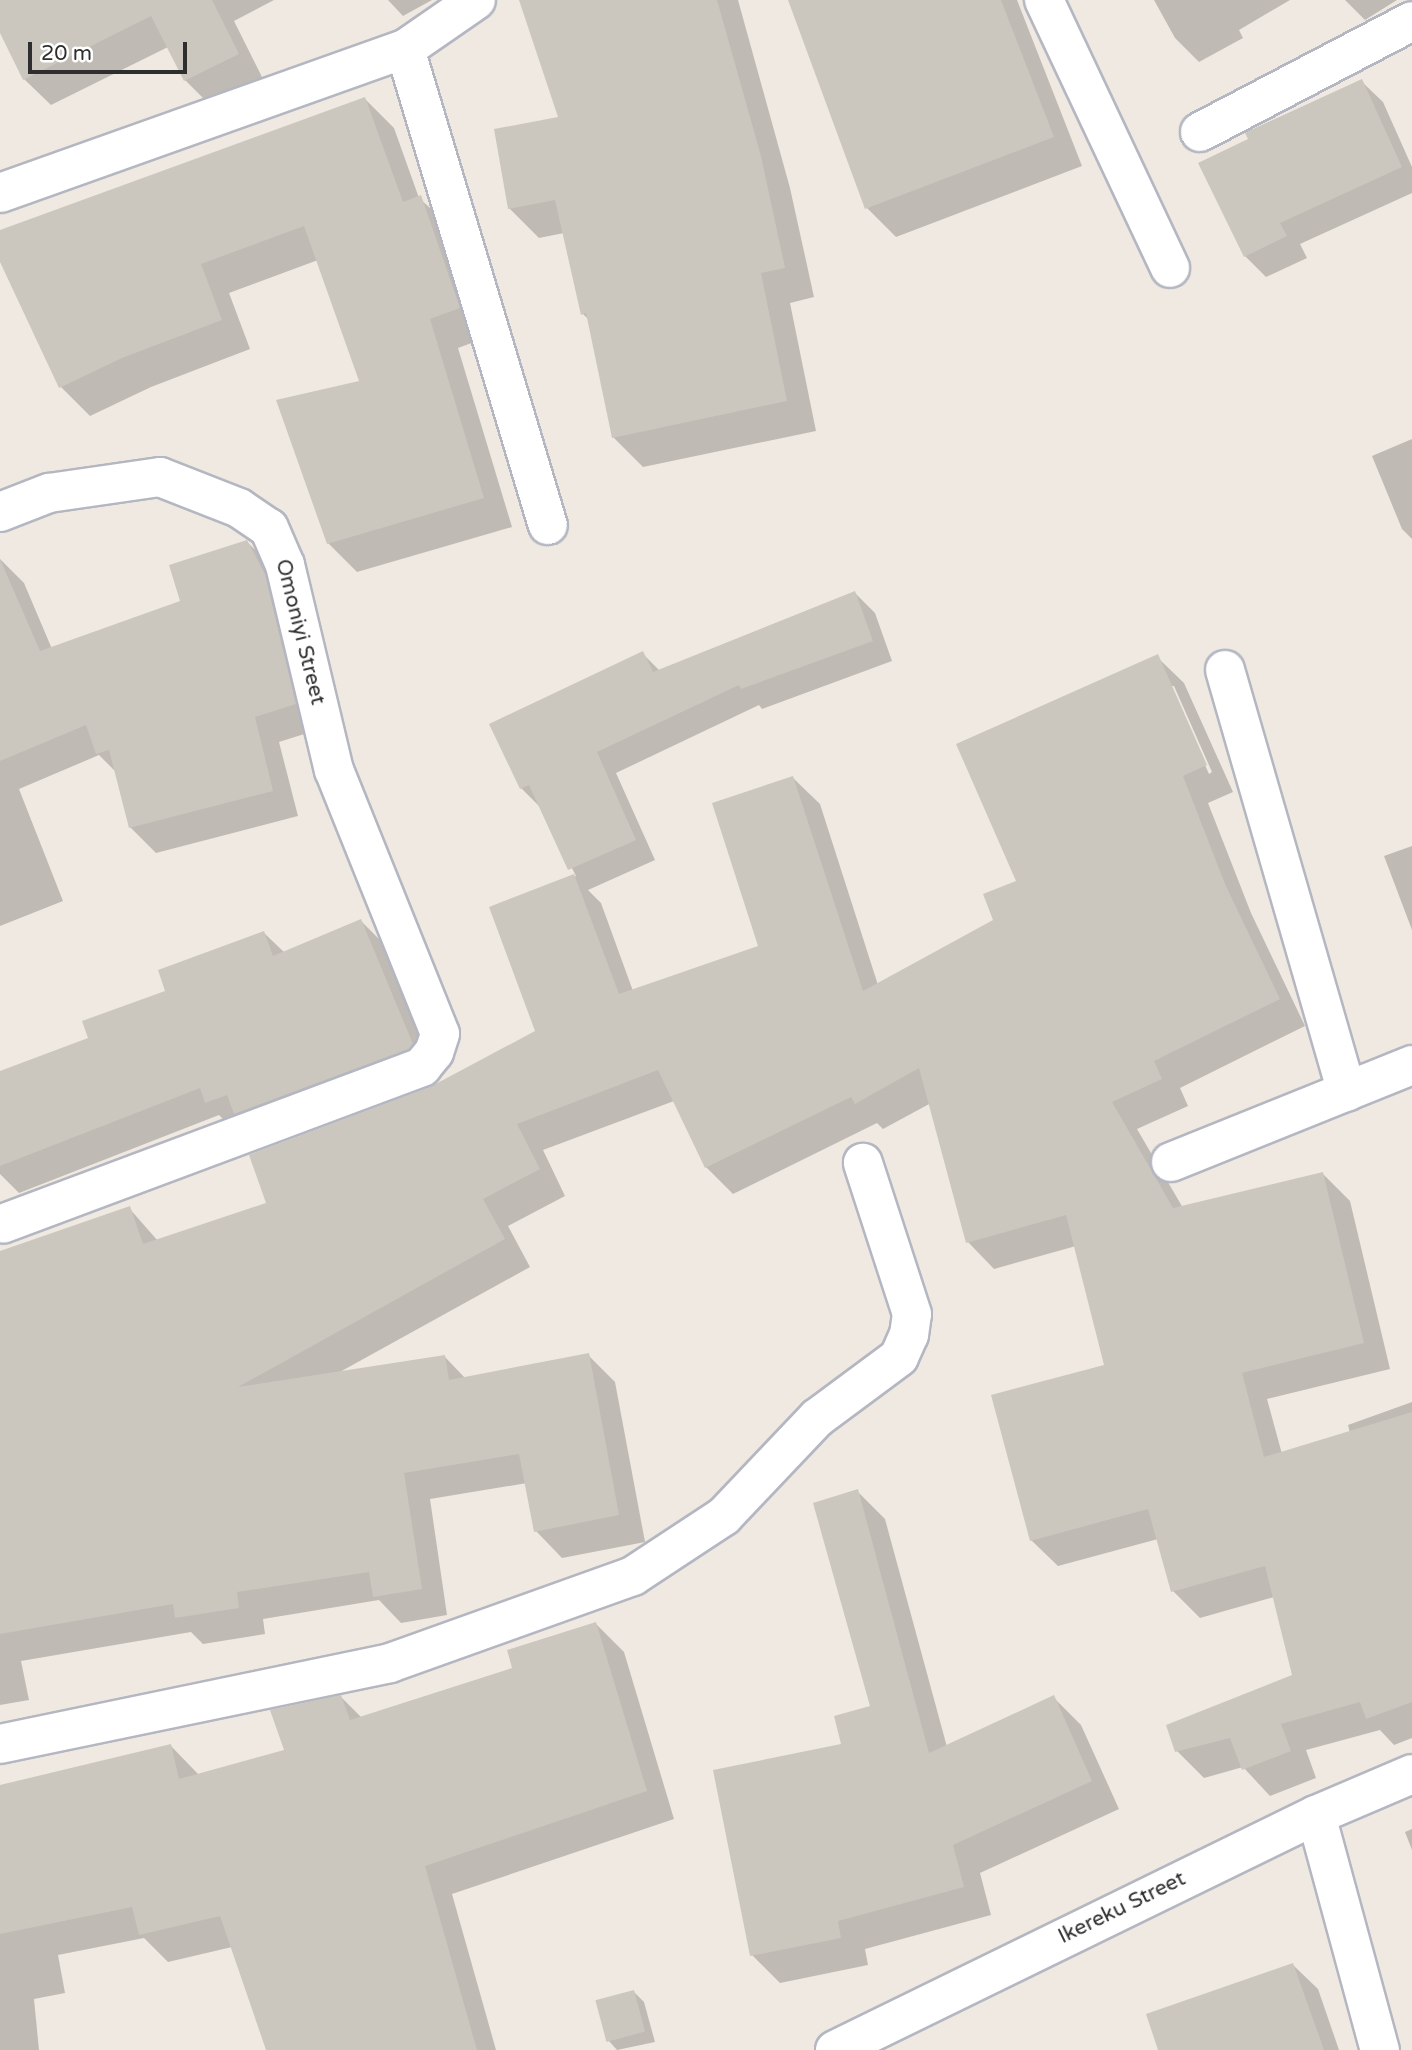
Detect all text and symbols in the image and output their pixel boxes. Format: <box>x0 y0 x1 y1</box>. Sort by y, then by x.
scale bar <box>32 28 191 72</box>
text: 20 m <box>41 41 92 66</box>
street label: Omoniyi Street <box>270 557 330 707</box>
street label: Ikereku Street <box>1054 1866 1190 1950</box>

